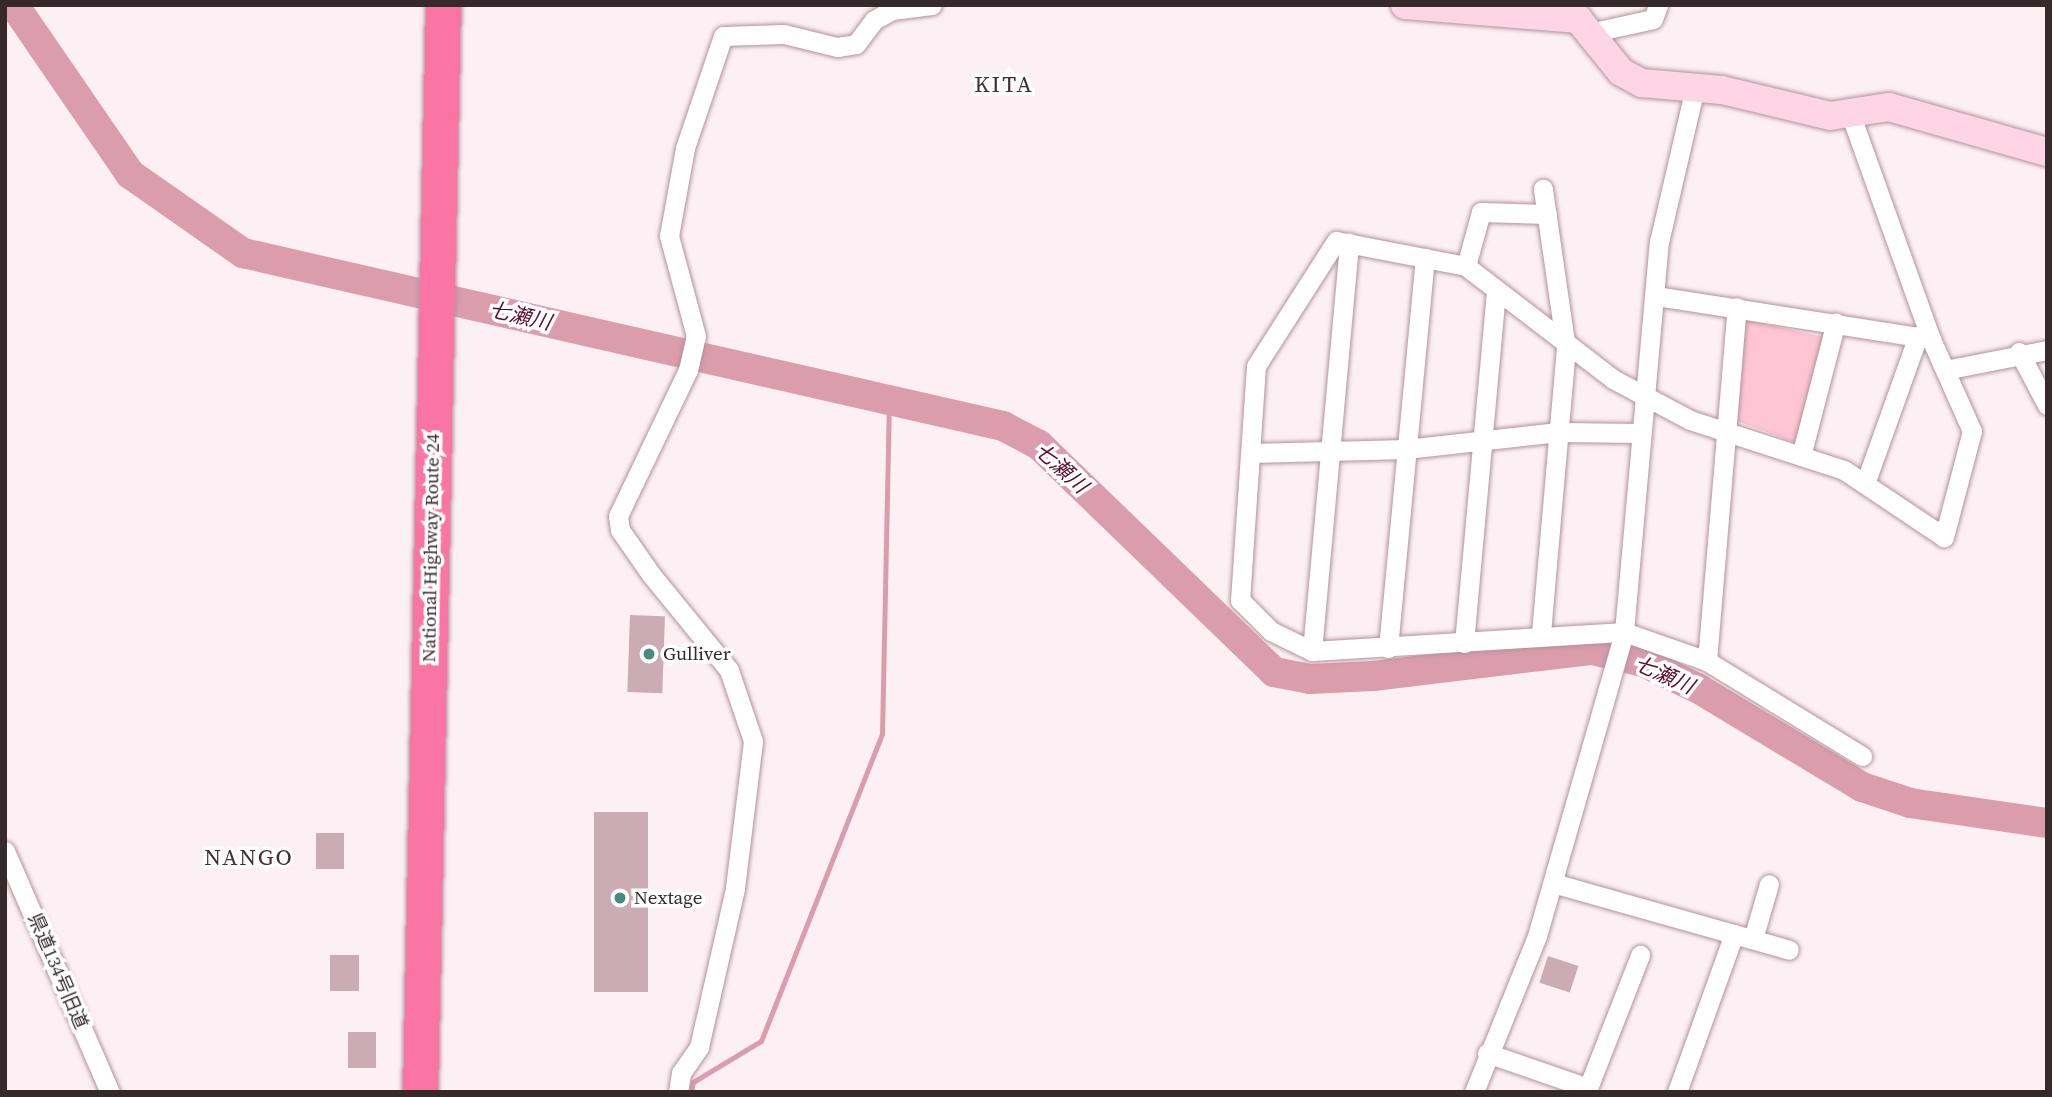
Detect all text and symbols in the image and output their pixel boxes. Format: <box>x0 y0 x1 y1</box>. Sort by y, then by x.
district label: KITA <box>975 70 1033 98</box>
water label: 七瀬川 <box>486 297 554 335</box>
street label: National Highway Route 24 <box>418 433 444 663</box>
water label: 七瀬川 <box>1029 438 1093 498</box>
place label: Gulliver <box>663 643 731 665</box>
marker: Gulliver <box>641 646 657 662</box>
water label: 七瀬川 <box>1630 651 1698 699</box>
district label: NANGO <box>205 843 293 871</box>
place label: Nextage <box>634 887 702 909</box>
marker: Nextage <box>612 890 628 906</box>
street label: 県道134号旧道 <box>23 910 93 1032</box>

